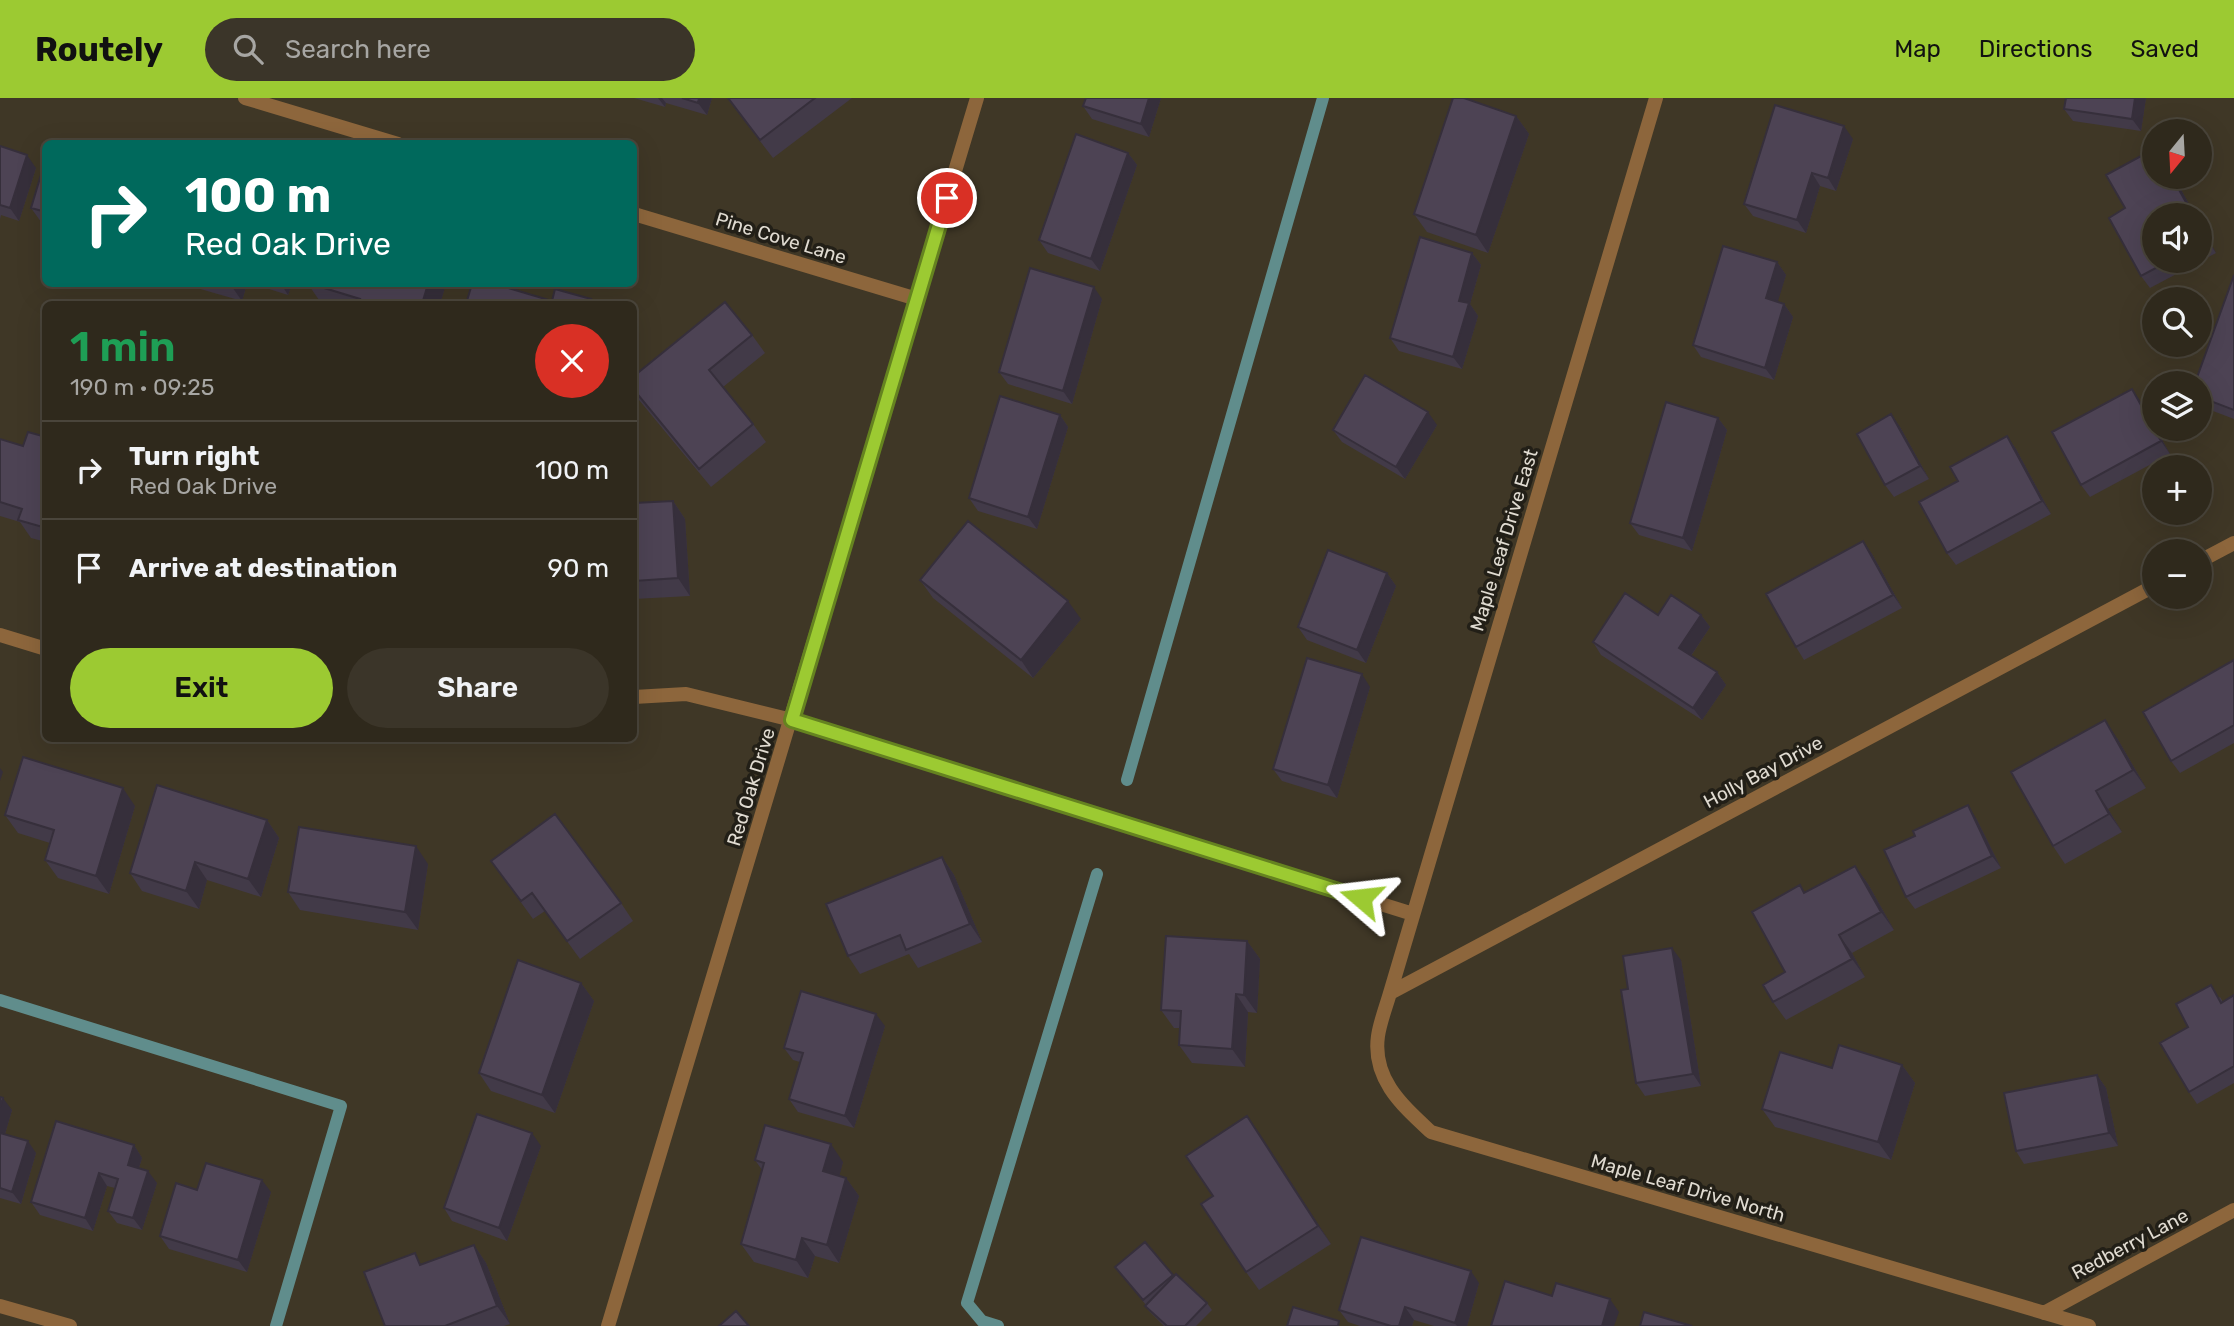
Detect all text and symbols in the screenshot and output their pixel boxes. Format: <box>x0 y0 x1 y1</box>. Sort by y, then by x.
search box <box>205 18 695 81</box>
text: Routely <box>35 30 163 69</box>
icon: search <box>229 30 267 68</box>
text: Search here <box>285 34 431 65</box>
text: Map <box>1894 35 1941 63</box>
text: Directions <box>1979 35 2092 63</box>
text: Saved <box>2130 35 2199 63</box>
north arrow <box>2142 119 2212 189</box>
map controls <box>2142 119 2212 609</box>
text: 100 m <box>185 166 331 224</box>
icon: right <box>70 168 161 259</box>
pin <box>917 168 977 228</box>
icon: arrive <box>928 179 966 217</box>
button: sound <box>2142 203 2212 273</box>
street label: Pine Cove Lane <box>713 207 849 269</box>
text: Red Oak Drive <box>185 225 391 263</box>
button: search <box>2142 287 2212 357</box>
text: 1 min <box>70 322 176 372</box>
button: close <box>535 324 609 398</box>
button: layers <box>2142 371 2212 441</box>
text: 190 m · 09:25 <box>70 373 214 401</box>
text: Turn right <box>129 441 259 472</box>
street label: Maple Leaf Drive East <box>1465 446 1543 634</box>
icon: right <box>70 451 108 489</box>
text: 100 m <box>535 455 609 486</box>
button: + <box>2142 455 2212 525</box>
text: Red Oak Drive <box>129 472 277 500</box>
button: − <box>2142 539 2212 609</box>
icon: arrive <box>70 549 108 587</box>
text: Arrive at destination <box>129 553 397 584</box>
text: 90 m <box>548 553 609 584</box>
button: Exit <box>70 648 333 728</box>
button: Share <box>347 648 609 728</box>
street label: Red Oak Drive <box>722 725 780 849</box>
street label: Holly Bay Drive <box>1699 731 1827 813</box>
position arrow <box>1324 861 1398 935</box>
street label: Maple Leaf Drive North <box>1588 1149 1788 1227</box>
street label: Redberry Lane <box>2068 1204 2192 1284</box>

